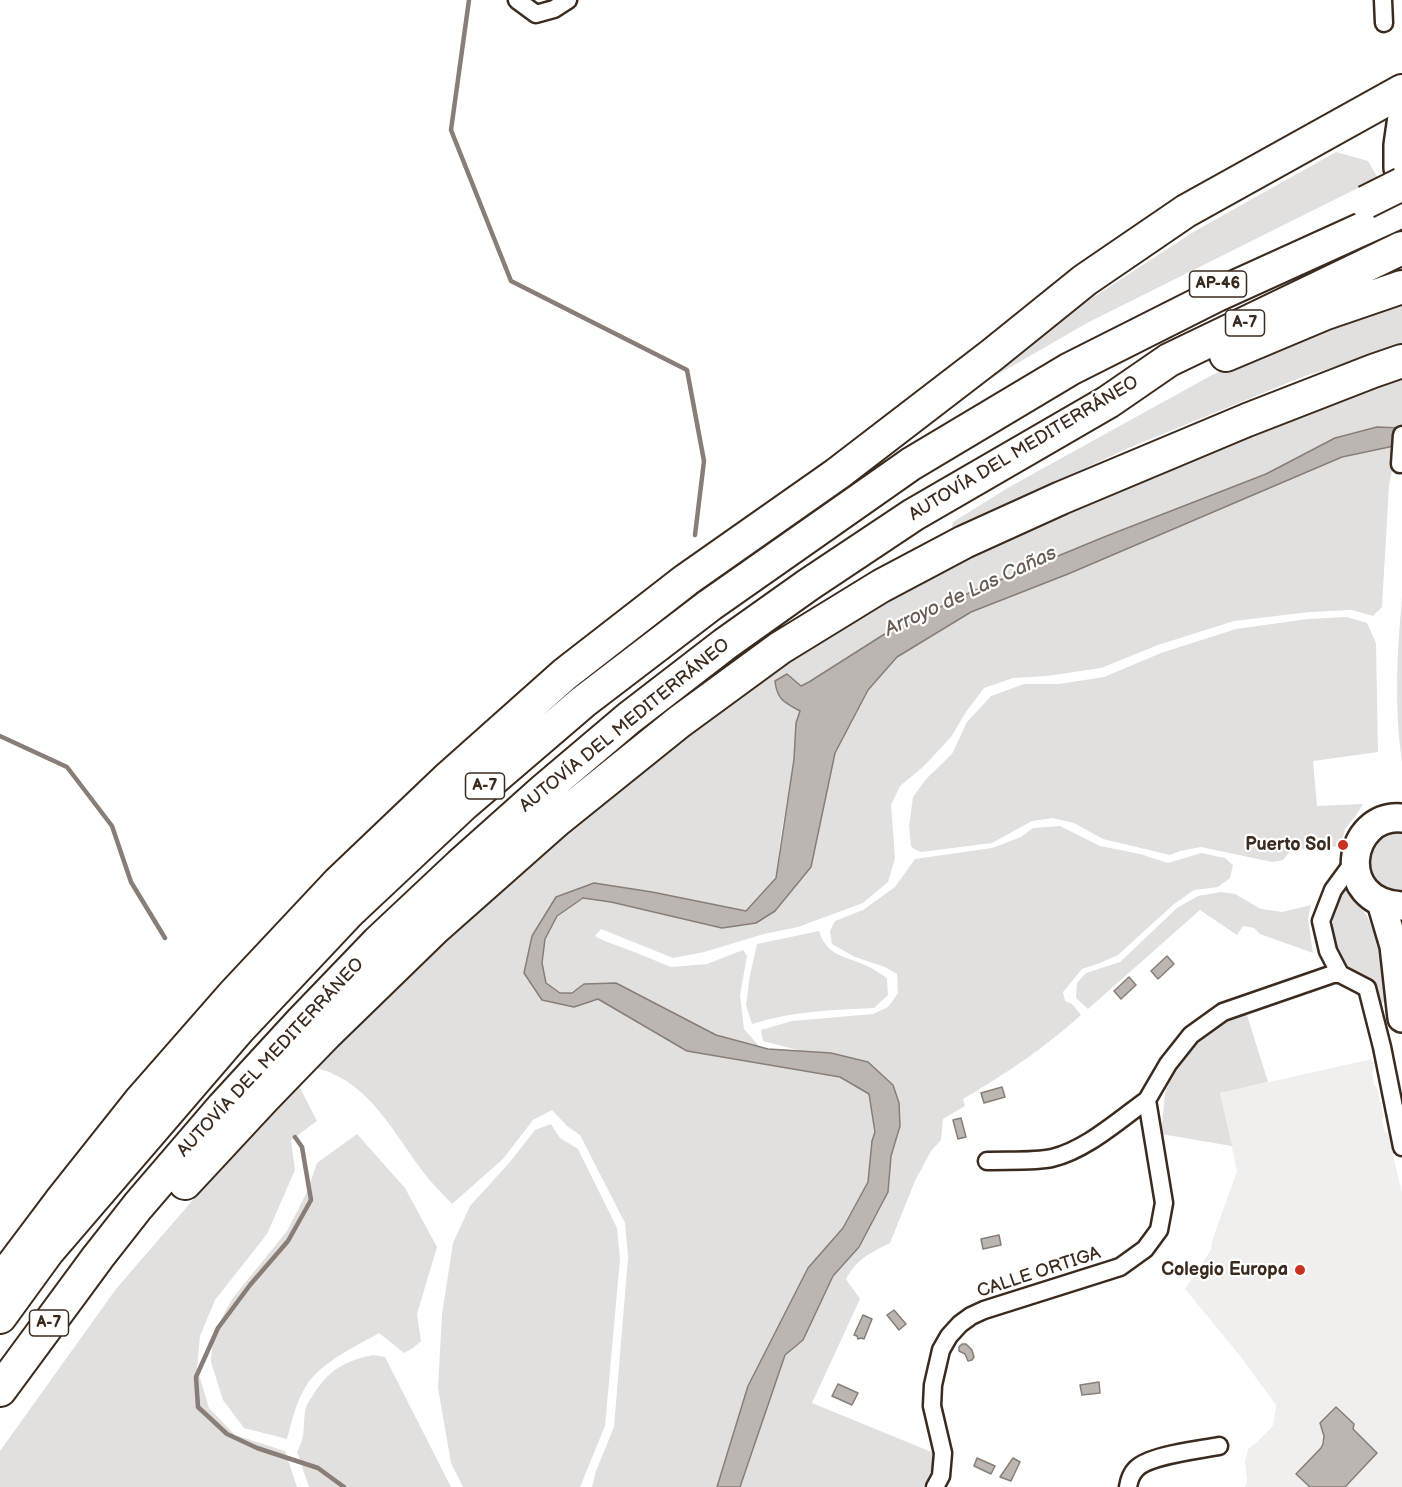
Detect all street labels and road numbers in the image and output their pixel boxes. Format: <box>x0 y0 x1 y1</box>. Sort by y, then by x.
road number: AP-46 <box>1190 271 1246 297</box>
road number: A-7 <box>1226 310 1264 336</box>
street label: AUTOVÍA DEL MEDITERRÁNEO <box>905 372 1143 526</box>
street label: AUTOVÍA DEL MEDITERRÁNEO <box>516 635 734 817</box>
road number: A-7 <box>466 773 504 799</box>
street label: AUTOVÍA DEL MEDITERRÁNEO <box>173 954 369 1162</box>
street label: CALLE ORTIGA <box>975 1243 1103 1303</box>
road number: A-7 <box>29 1310 68 1336</box>

